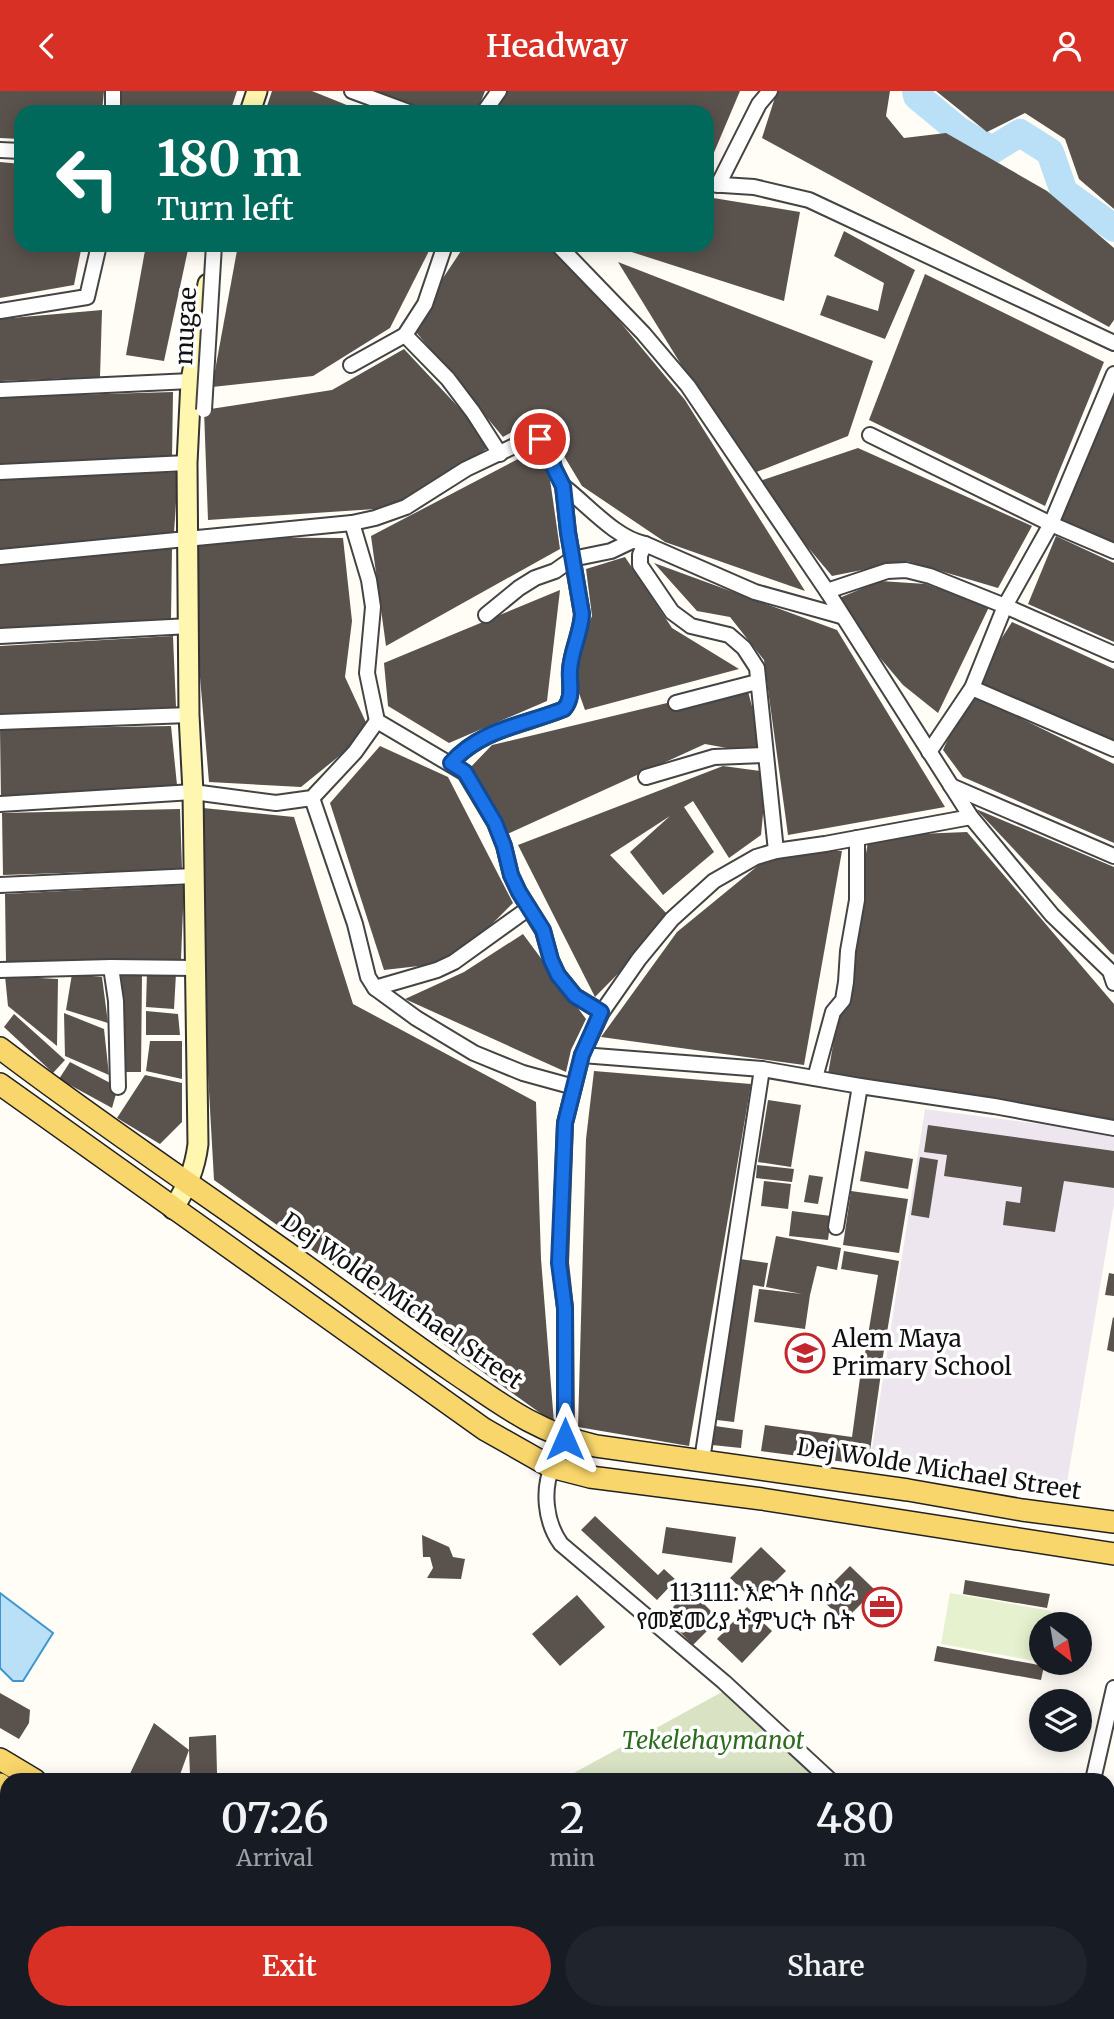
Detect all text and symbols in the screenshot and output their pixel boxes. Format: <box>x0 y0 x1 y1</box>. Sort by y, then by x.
text: Headway <box>486 26 628 66</box>
icon: back <box>28 27 66 65</box>
icon: person <box>1048 27 1086 65</box>
text: 180 m <box>157 128 302 189</box>
icon: left <box>42 133 133 224</box>
text: Turn left <box>157 189 294 229</box>
street label: mugae <box>168 286 203 366</box>
pin <box>510 409 570 469</box>
icon: arrive <box>521 420 559 458</box>
street label: Dej Wolde Michael Street <box>276 1205 529 1396</box>
place label: Alem Maya Primary School <box>831 1323 1012 1382</box>
school or university icon: Alem Maya Primary School <box>784 1332 826 1374</box>
position arrow <box>528 1402 602 1476</box>
street label: Dej Wolde Michael Street <box>795 1431 1084 1506</box>
place label: 113111: እድገት በስራ የመጀመሪያ ትምህርት ቤት <box>636 1577 856 1636</box>
office icon: 113111: እድገት በስራ የመጀመሪያ ትምህርት ቤት <box>861 1586 903 1628</box>
north arrow <box>1029 1612 1092 1675</box>
map controls <box>1029 1612 1092 1752</box>
button: layers <box>1029 1689 1092 1752</box>
park label: Tekelehaymanot <box>622 1725 805 1756</box>
text: 07:26 <box>221 1792 329 1844</box>
text: 2 <box>560 1792 585 1844</box>
text: 480 <box>816 1792 894 1844</box>
text: Arrival <box>236 1843 313 1872</box>
text: min <box>550 1843 595 1872</box>
text: m <box>844 1843 866 1872</box>
button: Exit <box>28 1926 551 2006</box>
button: Share <box>565 1926 1087 2006</box>

